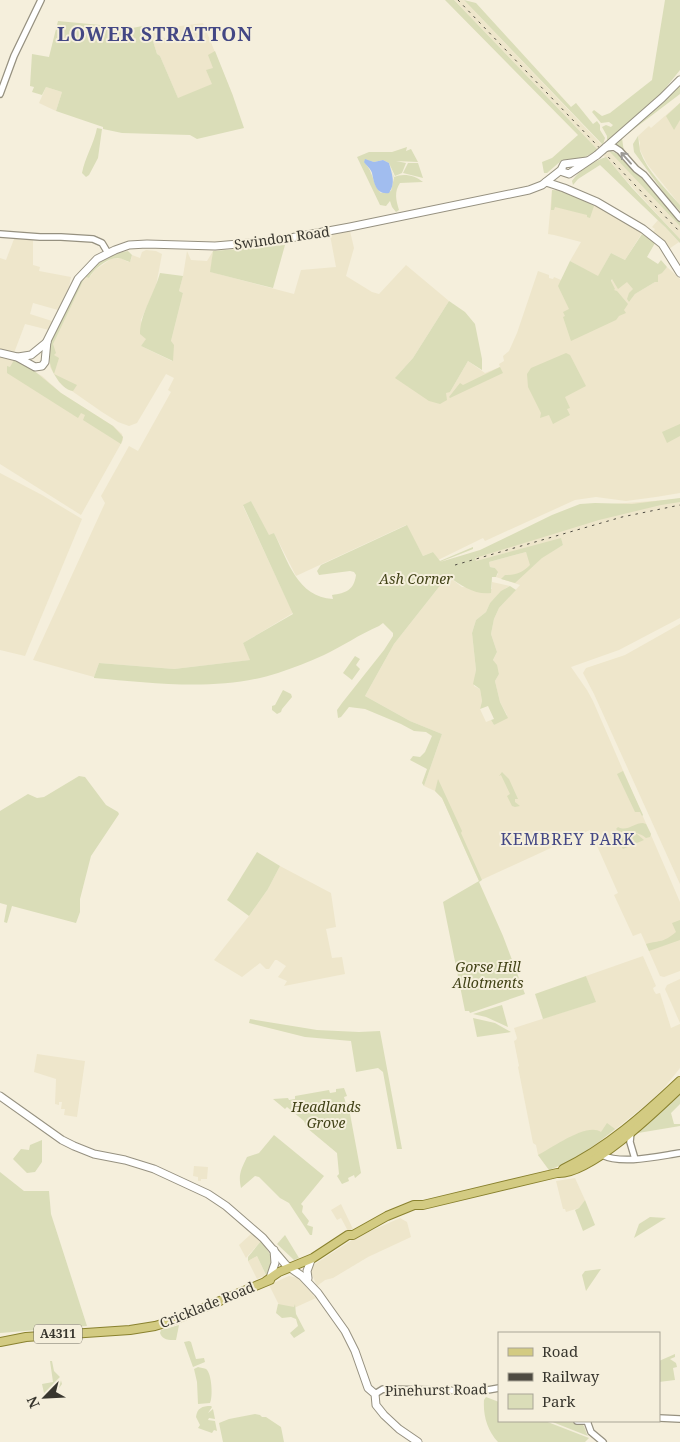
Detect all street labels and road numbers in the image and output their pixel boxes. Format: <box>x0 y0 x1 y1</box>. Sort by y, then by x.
street label: Swindon Road <box>233 221 331 254</box>
street label: Cricklade Road <box>157 1277 257 1332</box>
road number: A4311 <box>34 1325 82 1344</box>
street label: Pinehurst Road <box>385 1379 488 1400</box>

